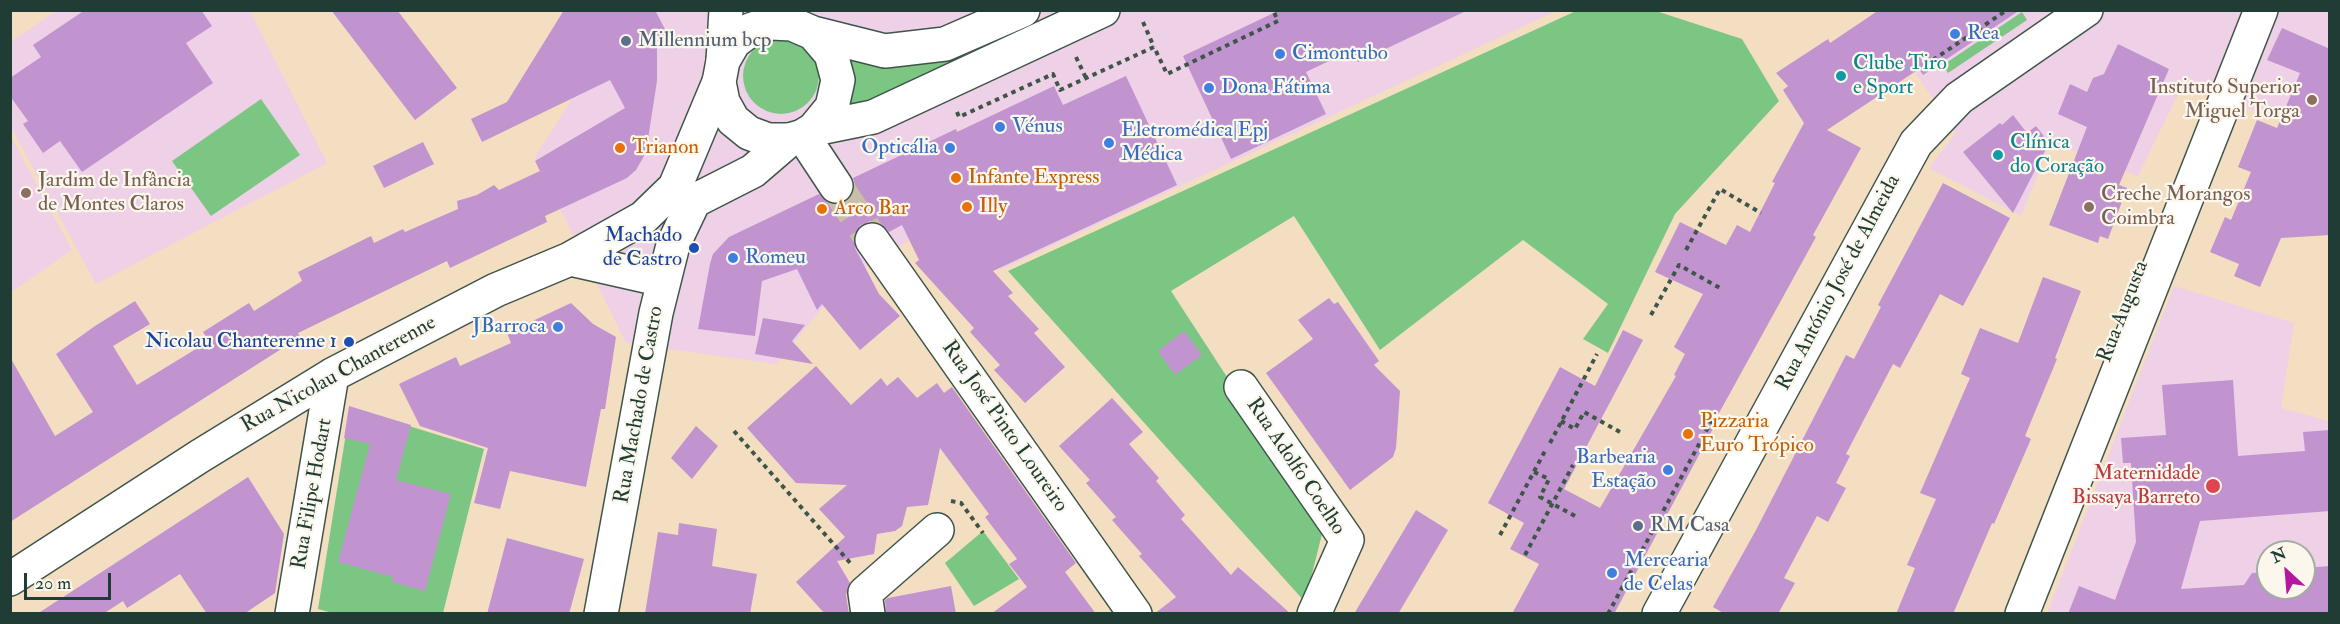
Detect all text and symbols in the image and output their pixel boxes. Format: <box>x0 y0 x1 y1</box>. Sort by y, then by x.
place label: Rea <box>1967 21 1999 47</box>
marker: Rea <box>1948 27 1962 41</box>
place label: Millennium bcp <box>638 28 771 54</box>
marker: Millennium bcp <box>619 34 633 48</box>
place label: Cimontubo <box>1292 41 1388 67</box>
marker: Cimontubo <box>1273 47 1287 61</box>
place label: Clube Tiro e Sport <box>1853 51 1947 101</box>
marker: Clube Tiro e Sport <box>1834 69 1848 83</box>
place label: Dona Fátima <box>1221 75 1331 101</box>
place label: Instituto Superior Miguel Torga <box>2149 75 2300 125</box>
marker: Dona Fátima <box>1202 81 1216 95</box>
marker: Instituto Superior Miguel Torga <box>2305 93 2319 107</box>
place label: Vénus <box>1012 114 1063 140</box>
place label: Eletromédica|Epj Médica <box>1121 118 1268 168</box>
marker: Vénus <box>993 120 1007 134</box>
place label: Clínica do Coração <box>2010 130 2104 180</box>
place label: Trianon <box>632 135 699 161</box>
place label: Opticália <box>861 135 938 161</box>
marker: Eletromédica|Epj Médica <box>1102 136 1116 150</box>
marker: Trianon <box>613 141 627 155</box>
marker: Opticália <box>943 141 957 155</box>
marker: Clínica do Coração <box>1991 148 2005 162</box>
place label: Infante Express <box>968 165 1099 191</box>
place label: Jardim de Infância de Montes Claros <box>38 168 191 218</box>
marker: Infante Express <box>949 171 963 185</box>
street label: Rua António José de Almeida <box>1771 171 1907 395</box>
place label: Creche Morangos Coimbra <box>2101 182 2250 232</box>
marker: Jardim de Infância de Montes Claros <box>19 186 33 200</box>
place label: Illy <box>979 194 1007 220</box>
place label: Arco Bar <box>834 196 908 222</box>
marker: Illy <box>960 200 974 214</box>
marker: Creche Morangos Coimbra <box>2082 200 2096 214</box>
marker: Arco Bar <box>815 202 829 216</box>
place label: Machado de Castro <box>603 223 682 273</box>
marker: Machado de Castro <box>687 241 701 255</box>
place label: Romeu <box>745 245 806 271</box>
marker: Romeu <box>726 251 740 265</box>
street label: Rua Augusta <box>2093 258 2155 366</box>
street label: Rua Machado de Castro <box>610 304 670 506</box>
street label: Rua Nicolau Chanterenne <box>237 311 441 439</box>
place label: JBarroca <box>472 314 546 340</box>
marker: JBarroca <box>551 320 565 334</box>
place label: Nicolau Chanterenne 1 <box>145 329 337 355</box>
marker: Nicolau Chanterenne 1 <box>342 335 356 349</box>
street label: Rua José Pinto Loureiro <box>935 336 1073 518</box>
street label: Rua Adolfo Coelho <box>1240 394 1350 540</box>
place label: Pizzaria Euro Trópico <box>1700 409 1814 459</box>
street label: Rua Filipe Hodart <box>287 417 339 571</box>
marker: Pizzaria Euro Trópico <box>1681 427 1695 441</box>
place label: Barbearia Estação <box>1576 445 1656 495</box>
place label: Maternidade Bissaya Barreto <box>2072 461 2200 511</box>
marker: Barbearia Estação <box>1661 463 1675 477</box>
marker: Maternidade Bissaya Barreto <box>2204 477 2222 495</box>
place label: RM Casa <box>1650 513 1730 539</box>
marker: RM Casa <box>1631 519 1645 533</box>
north arrow <box>2256 540 2316 600</box>
text: N <box>2268 543 2290 568</box>
place label: Mercearia de Celas <box>1624 548 1708 598</box>
scale bar <box>27 561 114 599</box>
marker: Mercearia de Celas <box>1605 566 1619 580</box>
text: 20 m <box>35 572 71 595</box>

